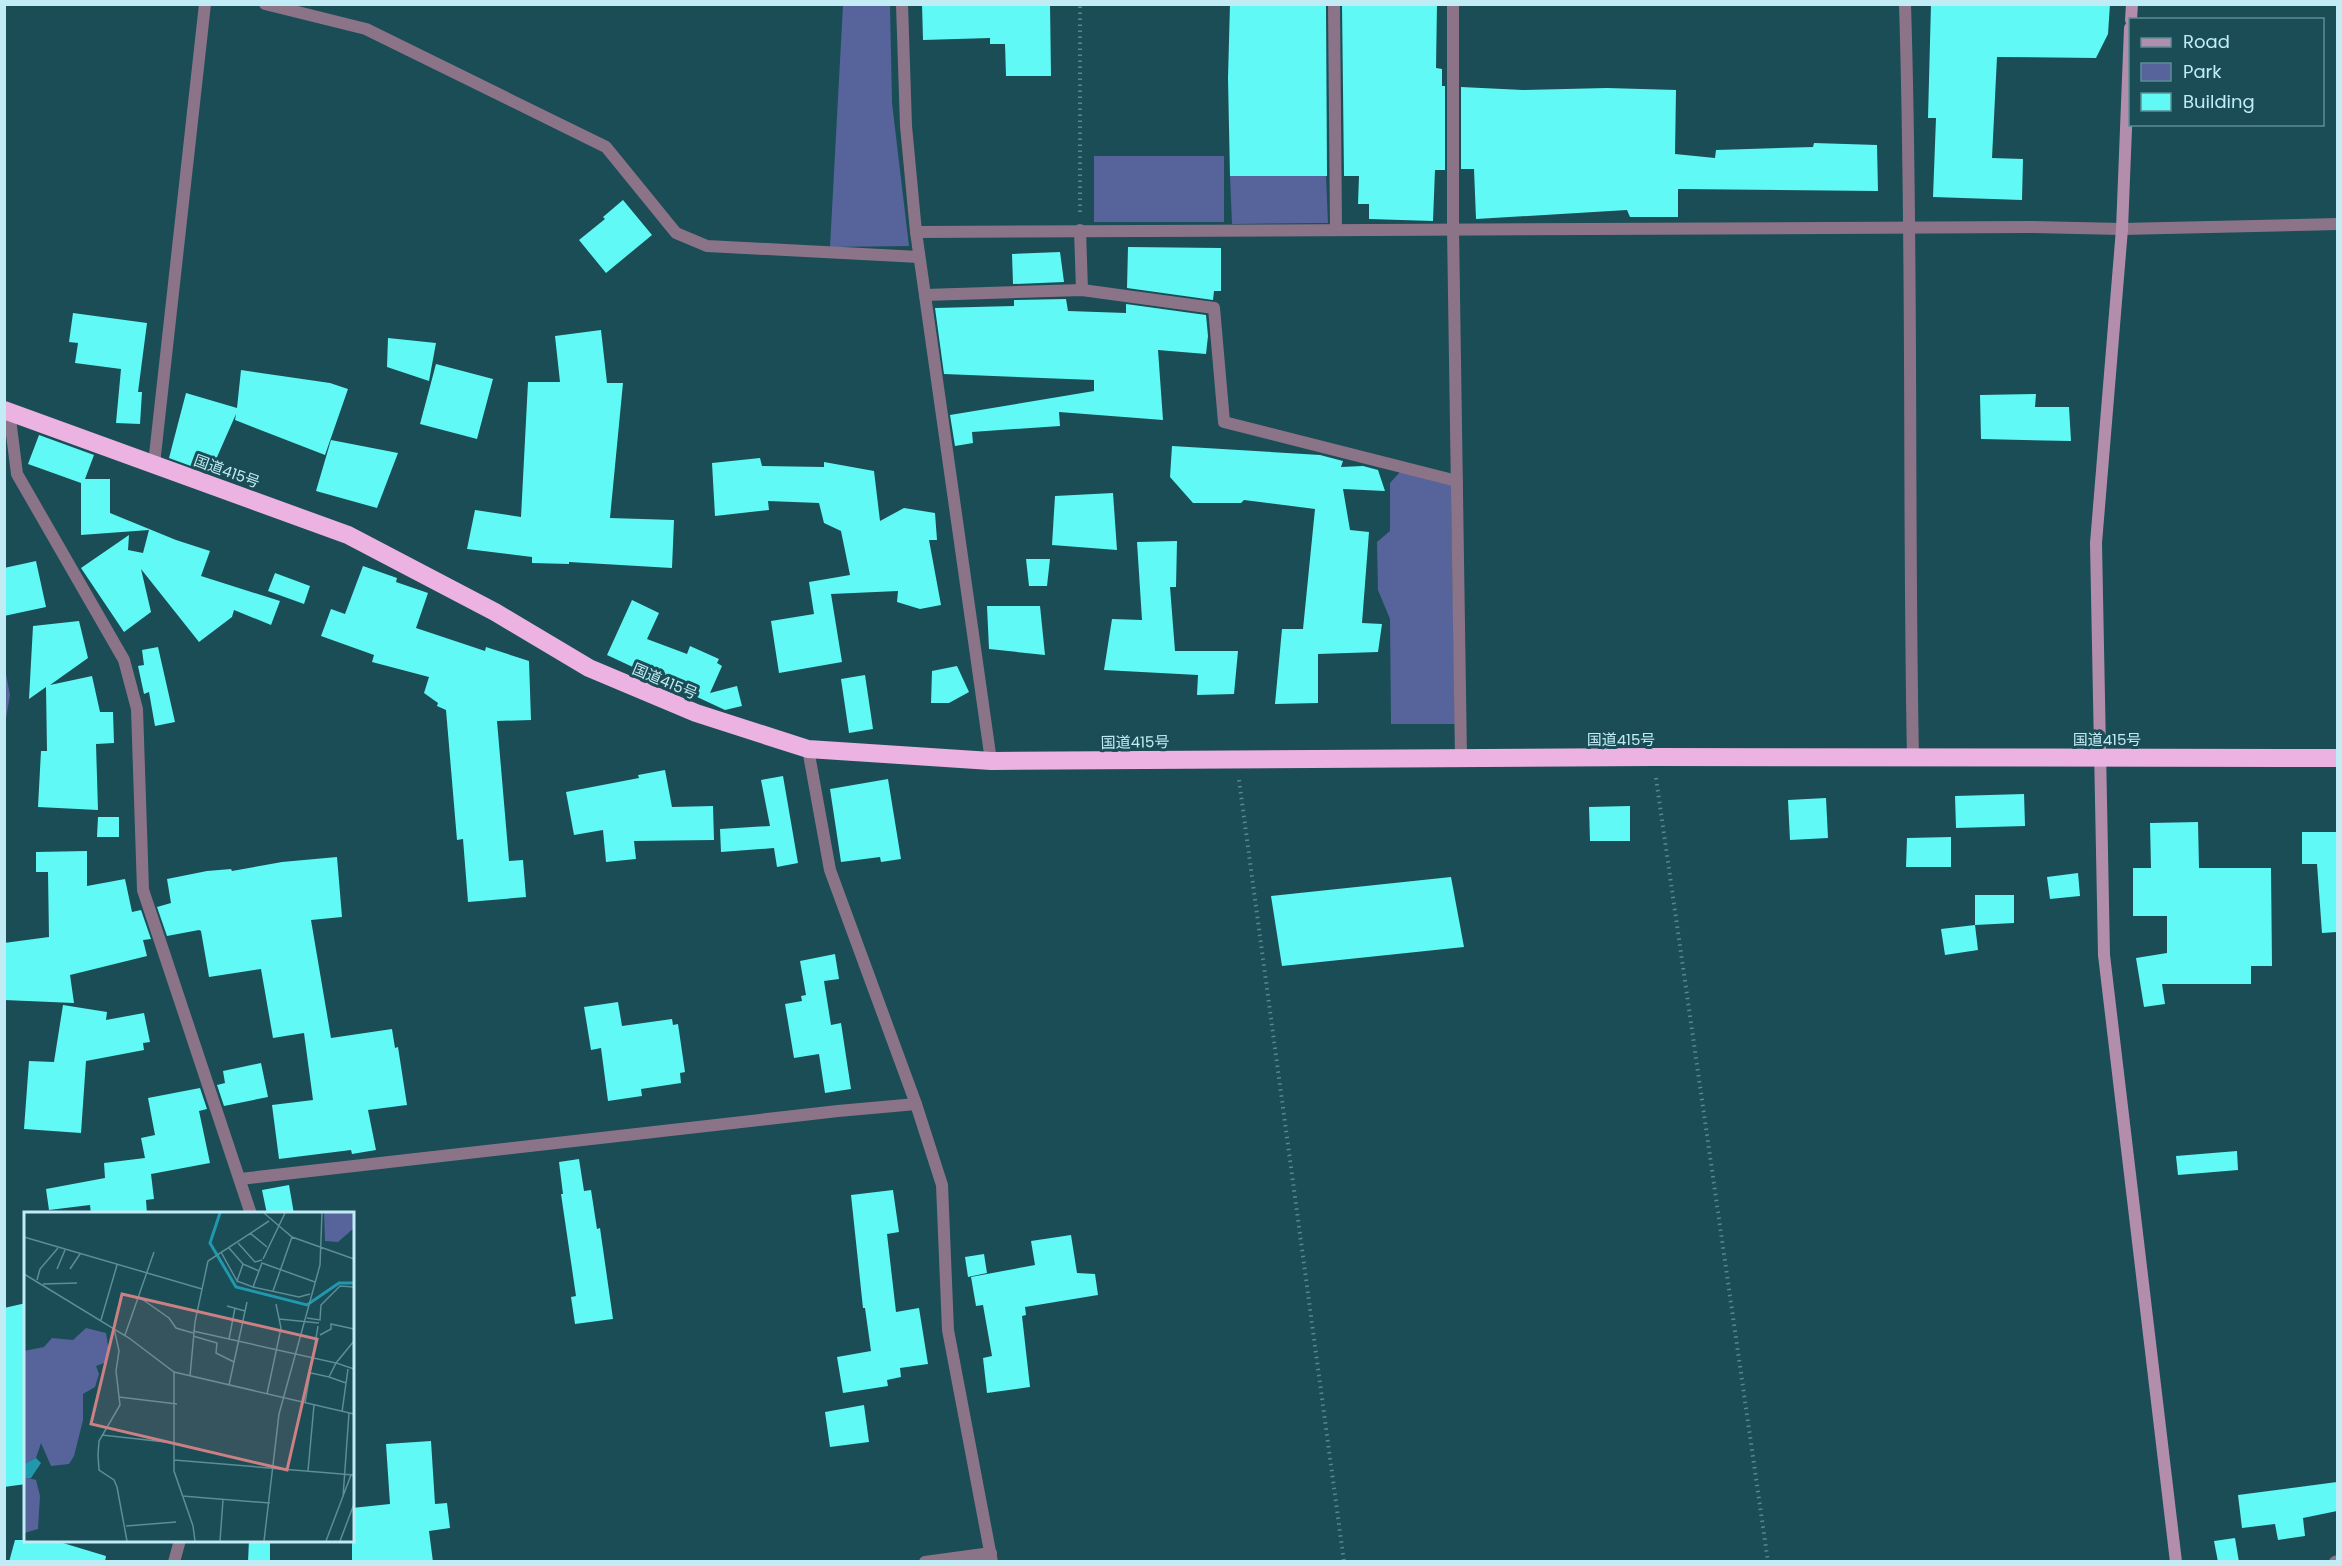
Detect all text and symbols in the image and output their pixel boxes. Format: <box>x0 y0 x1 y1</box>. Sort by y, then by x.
legend <box>2129 18 2324 126</box>
text: Road <box>2183 29 2230 54</box>
text: Park <box>2183 59 2222 84</box>
text: Building <box>2183 89 2255 114</box>
street label: 国道415号 <box>191 449 263 493</box>
street label: 国道415号 <box>629 658 701 704</box>
street label: 国道415号 <box>1587 729 1655 750</box>
street label: 国道415号 <box>2073 729 2141 750</box>
street label: 国道415号 <box>1100 731 1170 753</box>
inset map <box>24 1212 354 1542</box>

